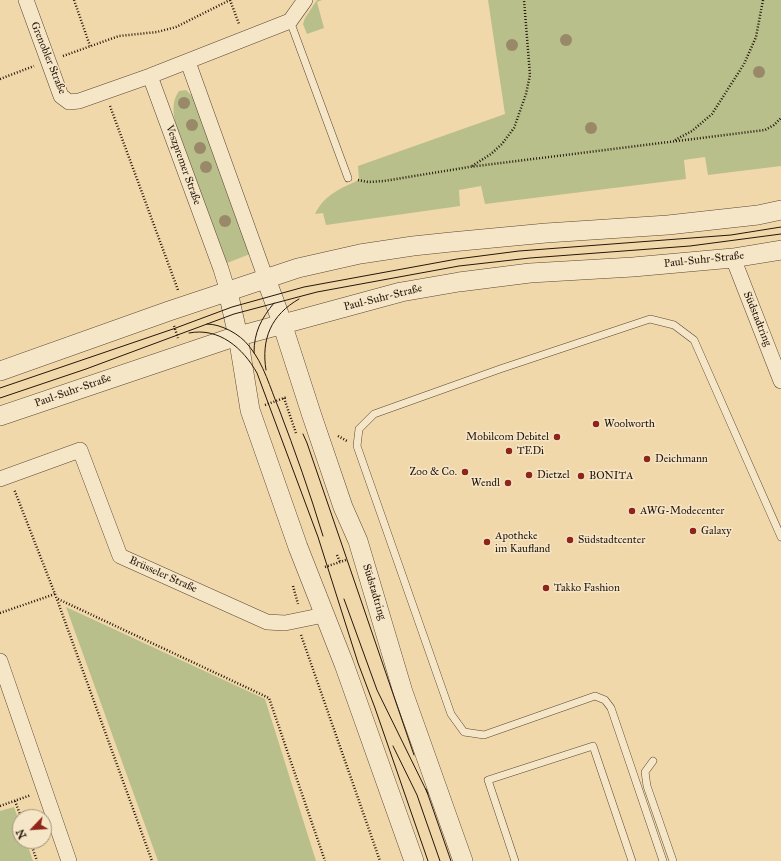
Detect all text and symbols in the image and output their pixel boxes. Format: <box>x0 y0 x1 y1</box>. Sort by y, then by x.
street label: Grenobler Straße <box>27 20 69 96</box>
street label: Veszpremer Straße <box>162 123 204 207</box>
street label: Paul-Suhr-Straße <box>663 249 745 271</box>
street label: Paul-Suhr-Straße <box>342 282 424 314</box>
street label: Südstadtring <box>740 290 774 348</box>
street label: Paul-Suhr-Straße <box>33 372 113 410</box>
place label: Woolworth <box>604 417 655 431</box>
marker: Woolworth <box>591 419 601 429</box>
place label: Mobilcom Debitel <box>466 430 549 444</box>
marker: Mobilcom Debitel <box>552 432 562 442</box>
place label: TEDi <box>517 444 544 458</box>
marker: TEDi <box>504 446 514 456</box>
place label: Deichmann <box>655 452 708 466</box>
marker: Deichmann <box>642 454 652 464</box>
place label: Zoo & Co. <box>409 465 457 479</box>
marker: Zoo & Co. <box>460 467 470 477</box>
place label: Dietzel <box>537 468 570 482</box>
place label: BONITA <box>589 469 633 483</box>
marker: Dietzel <box>524 470 534 480</box>
marker: BONITA <box>576 471 586 481</box>
place label: Wendl <box>471 476 500 490</box>
marker: Wendl <box>503 478 513 488</box>
place label: AWG-Modecenter <box>640 504 724 518</box>
marker: AWG-Modecenter <box>627 506 637 516</box>
place label: Galaxy <box>701 524 731 538</box>
marker: Galaxy <box>688 526 698 536</box>
place label: Apotheke im Kaufland <box>495 529 550 555</box>
place label: Südstadtcenter <box>578 533 645 547</box>
marker: Südstadtcenter <box>565 535 575 545</box>
marker: Apotheke im Kaufland <box>482 537 492 547</box>
street label: Brüsseler Straße <box>127 554 199 596</box>
street label: Südstadtring <box>359 562 389 622</box>
place label: Takko Fashion <box>554 581 620 595</box>
marker: Takko Fashion <box>541 583 551 593</box>
north arrow <box>12 809 52 849</box>
text: N <box>14 827 29 841</box>

